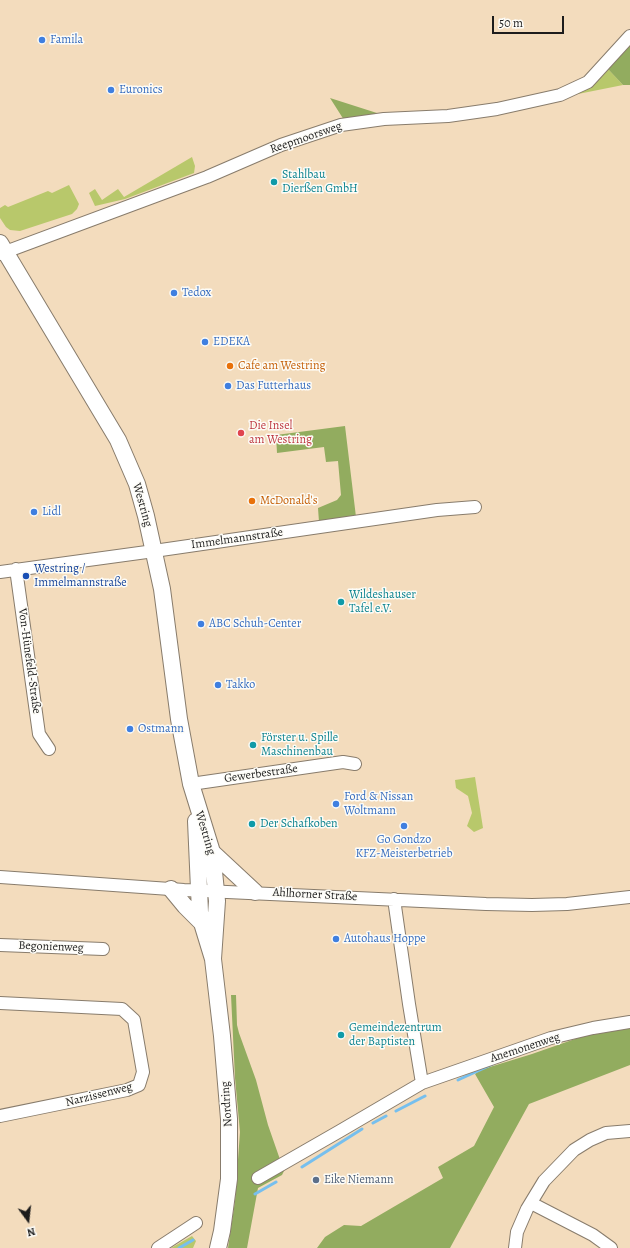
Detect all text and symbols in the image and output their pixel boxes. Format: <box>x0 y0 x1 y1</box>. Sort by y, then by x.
scale bar <box>494 8 566 34</box>
text: 50 m <box>499 15 523 31</box>
place label: Famila <box>50 33 83 47</box>
marker: Famila <box>37 35 47 45</box>
place label: Euronics <box>119 83 163 97</box>
marker: Euronics <box>106 85 116 95</box>
street label: Reepmoorsweg <box>268 119 344 157</box>
place label: Stahlbau Dierßen GmbH <box>282 168 358 196</box>
marker: Stahlbau Dierßen GmbH <box>269 177 279 187</box>
place label: Tedox <box>182 286 211 300</box>
marker: Tedox <box>169 288 179 298</box>
place label: EDEKA <box>213 335 250 349</box>
marker: EDEKA <box>200 337 210 347</box>
place label: Cafe am Westring <box>238 359 326 373</box>
marker: Cafe am Westring <box>225 361 235 371</box>
place label: Das Futterhaus <box>236 379 311 393</box>
marker: Das Futterhaus <box>223 381 233 391</box>
place label: Die Insel am Westring <box>249 419 312 447</box>
marker: Die Insel am Westring <box>236 428 246 438</box>
street label: Westring <box>129 481 155 529</box>
place label: McDonald's <box>260 494 318 508</box>
marker: McDonald's <box>247 496 257 506</box>
place label: Lidl <box>42 505 61 519</box>
marker: Lidl <box>29 507 39 517</box>
street label: Immelmannstraße <box>190 525 284 553</box>
place label: Westring / Immelmannstraße <box>34 562 127 590</box>
marker: Westring / Immelmannstraße <box>21 571 31 581</box>
place label: Wildeshauser Tafel e.V. <box>349 588 416 616</box>
marker: Wildeshauser Tafel e.V. <box>336 597 346 607</box>
street label: Von-Hünefeld-Straße <box>14 607 44 715</box>
place label: ABC Schuh-Center <box>209 617 301 631</box>
marker: ABC Schuh-Center <box>196 619 206 629</box>
place label: Takko <box>226 678 255 692</box>
marker: Takko <box>213 680 223 690</box>
place label: Ostmann <box>138 722 184 736</box>
marker: Ostmann <box>125 724 135 734</box>
place label: Förster u. Spille Maschinenbau <box>261 731 338 759</box>
marker: Förster u. Spille Maschinenbau <box>248 740 258 750</box>
street label: Gewerbestraße <box>223 762 299 786</box>
place label: Ford & Nissan Woltmann <box>344 790 413 818</box>
marker: Ford & Nissan Woltmann <box>331 799 341 809</box>
street label: Westring <box>192 809 218 857</box>
place label: Der Schafkoben <box>260 817 338 831</box>
marker: Der Schafkoben <box>247 819 257 829</box>
marker: Go Gondzo KFZ-Meisterbetrieb <box>399 821 409 831</box>
place label: Go Gondzo KFZ-Meisterbetrieb <box>355 833 453 861</box>
street label: Ahlhorner Straße <box>272 886 358 904</box>
place label: Autohaus Hoppe <box>344 932 426 946</box>
marker: Autohaus Hoppe <box>331 934 341 944</box>
street label: Begonienweg <box>18 939 84 955</box>
place label: Gemeindezentrum der Baptisten <box>349 1021 442 1049</box>
marker: Gemeindezentrum der Baptisten <box>336 1030 346 1040</box>
street label: Anemonenweg <box>488 1030 562 1066</box>
street label: Narzissenweg <box>64 1080 134 1110</box>
street label: Nordring <box>218 1081 236 1127</box>
place label: Eike Niemann <box>324 1173 394 1187</box>
marker: Eike Niemann <box>311 1175 321 1185</box>
north arrow <box>8 1200 48 1240</box>
text: N <box>25 1224 37 1240</box>

